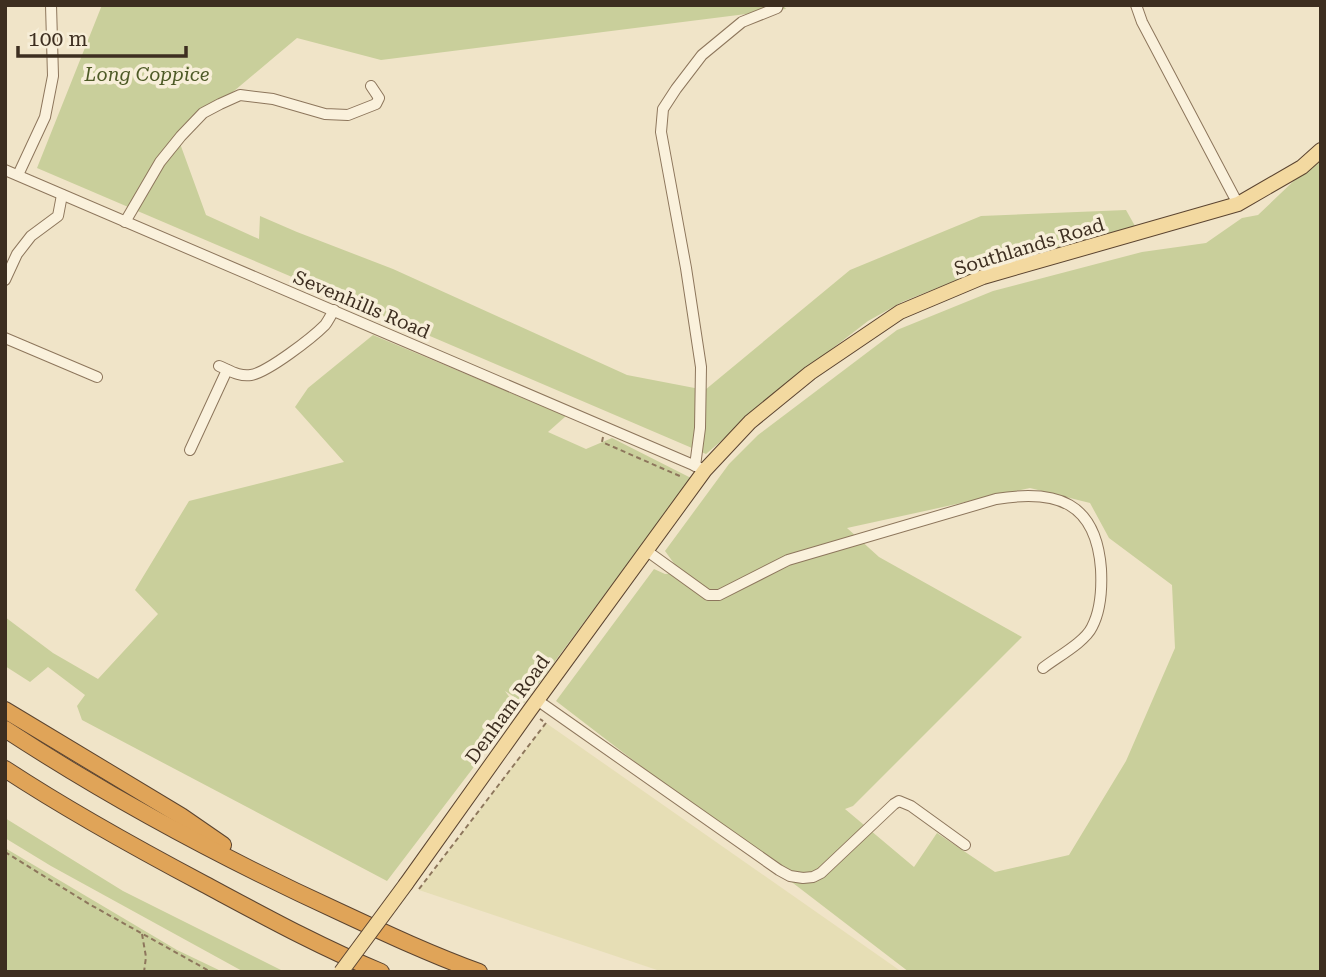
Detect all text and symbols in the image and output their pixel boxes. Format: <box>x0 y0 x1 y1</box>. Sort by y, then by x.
scale bar <box>18 14 186 58</box>
text: 100 m <box>28 27 88 51</box>
park label: Long Coppice <box>84 63 210 86</box>
street label: Southlands Road <box>951 213 1107 280</box>
street label: Sevenhills Road <box>290 265 433 344</box>
street label: Denham Road <box>460 651 554 768</box>

